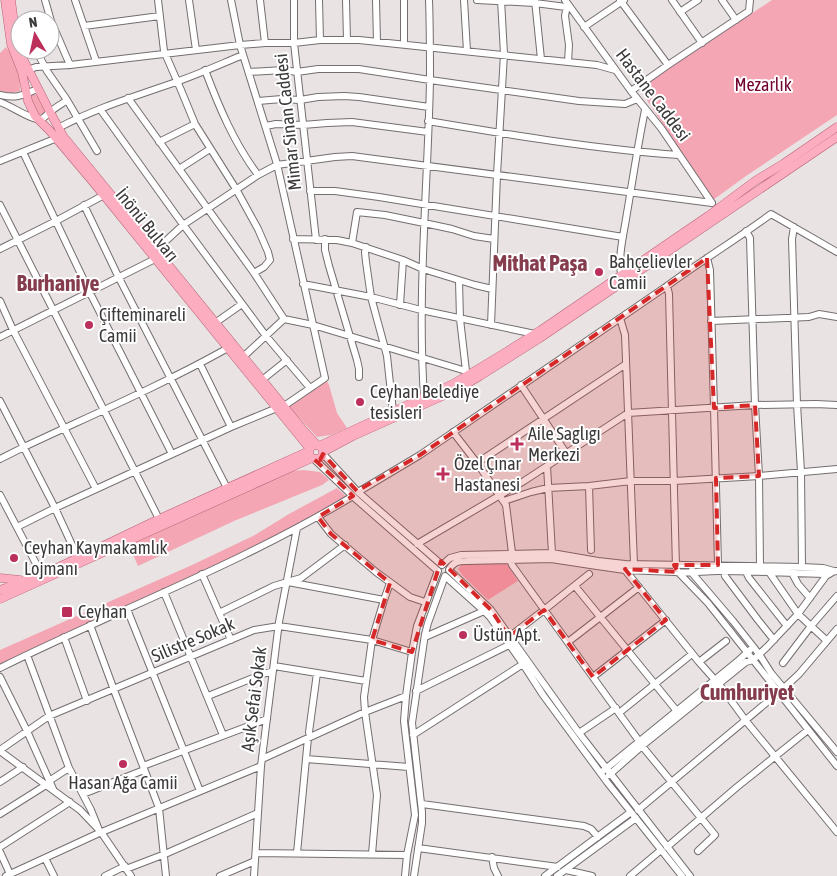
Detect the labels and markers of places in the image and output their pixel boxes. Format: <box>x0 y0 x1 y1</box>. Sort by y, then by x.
place label: Bahçelievler Camii <box>609 251 693 293</box>
marker: Bahçelievler Camii <box>593 266 605 278</box>
place label: Çifteminareli Camii <box>99 304 186 346</box>
marker: Çifteminareli Camii <box>83 319 95 331</box>
place label: Ceyhan Belediye tesisleri <box>370 381 479 423</box>
marker: Ceyhan Belediye tesisleri <box>354 396 366 408</box>
place label: Aile Saglıgı Merkezi <box>528 423 601 465</box>
marker: Aile Saglıgı Merkezi <box>510 437 524 451</box>
place label: Özel Çınar Hastanesi <box>454 453 522 495</box>
marker: Özel Çınar Hastanesi <box>436 467 450 481</box>
place label: Ceyhan Kaymakamlık Lojmanı <box>24 537 168 579</box>
marker: Ceyhan Kaymakamlık Lojmanı <box>8 552 20 564</box>
place label: Ceyhan <box>78 601 127 622</box>
marker: Ceyhan <box>60 605 74 619</box>
place label: Üstün Apt. <box>473 624 541 645</box>
marker: Üstün Apt. <box>457 629 469 641</box>
marker: Hasan Ağa Camii <box>117 758 129 770</box>
place label: Hasan Ağa Camii <box>68 772 178 793</box>

